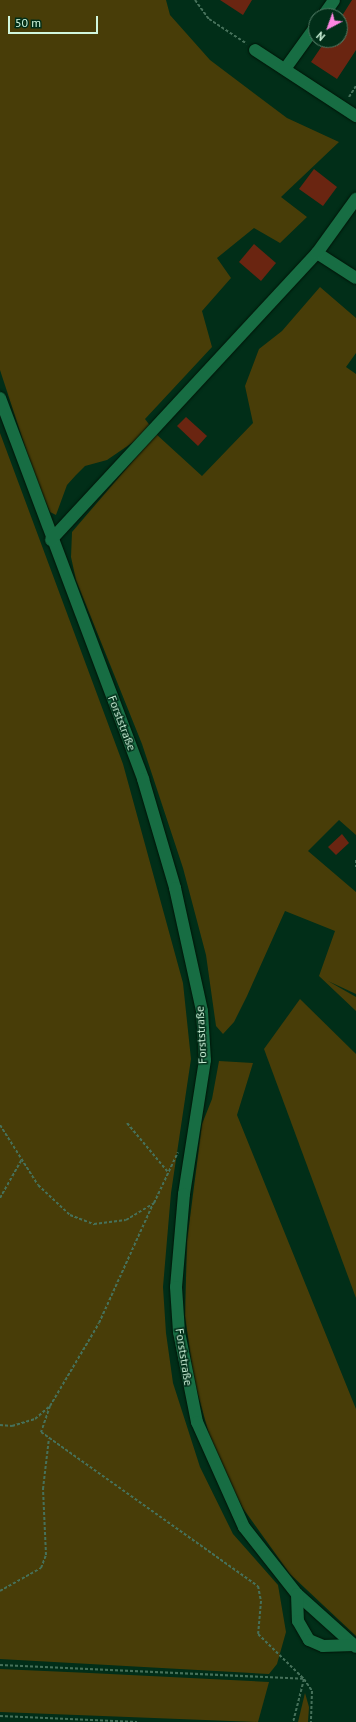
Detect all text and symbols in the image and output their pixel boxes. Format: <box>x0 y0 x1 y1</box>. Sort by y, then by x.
scale bar <box>10 8 100 34</box>
north arrow <box>308 8 348 48</box>
text: 50 m <box>15 15 41 30</box>
text: N <box>313 29 328 44</box>
street label: Forststraße <box>105 693 139 753</box>
street label: Forststraße <box>192 1006 210 1064</box>
street label: Forststraße <box>172 1327 196 1387</box>

